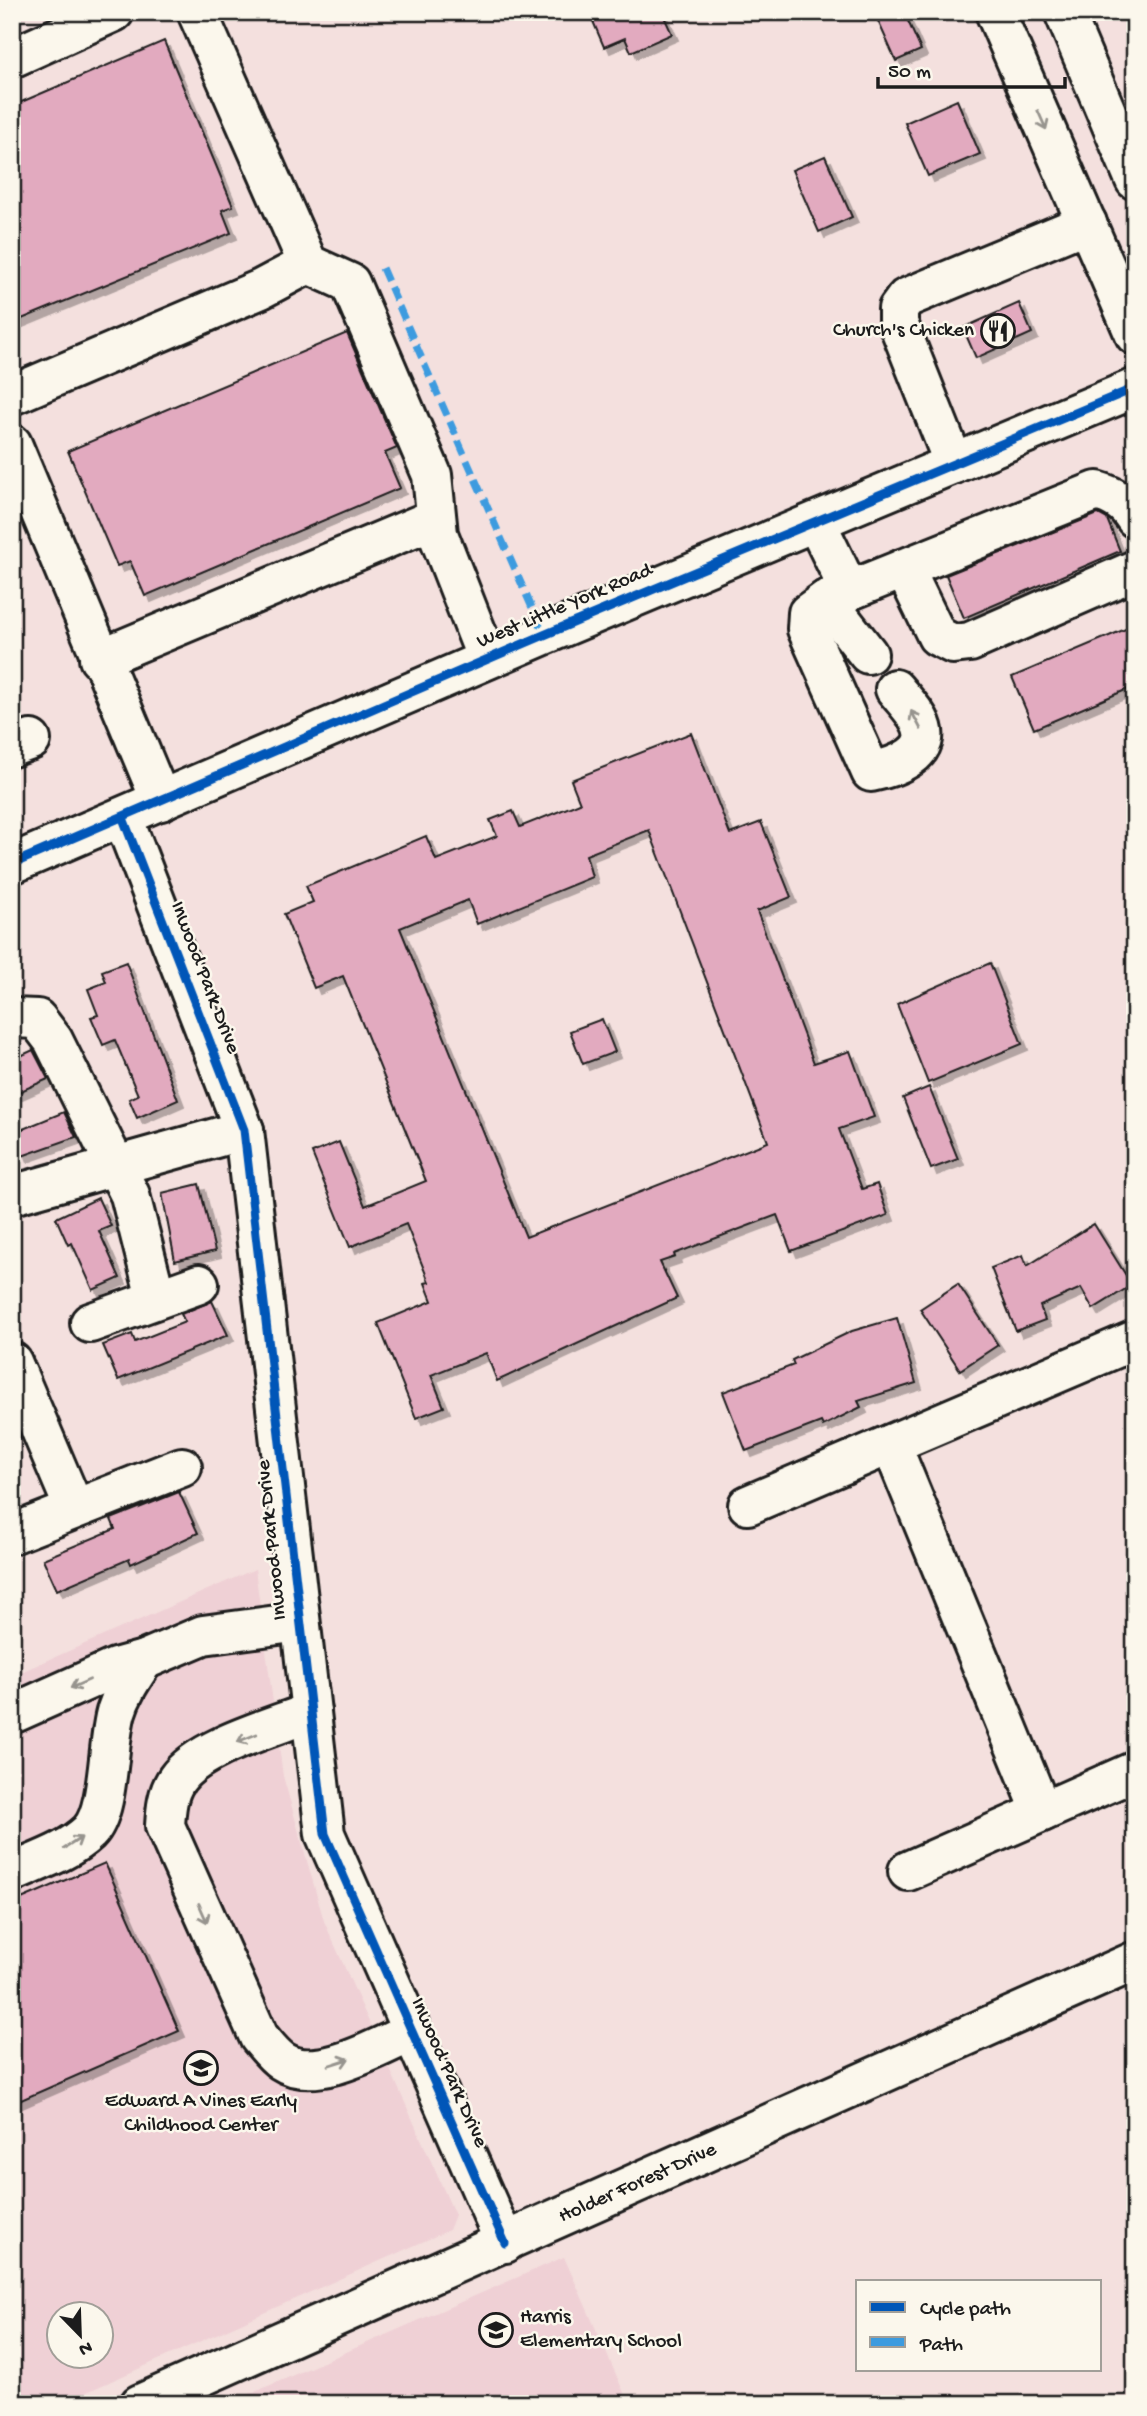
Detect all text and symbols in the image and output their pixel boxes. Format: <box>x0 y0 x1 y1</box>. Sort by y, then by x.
scale bar <box>878 46 1065 90</box>
text: 50 m <box>888 61 931 86</box>
one-way arrow <box>1036 109 1049 130</box>
restaurant icon: Church's Chicken <box>979 312 1017 350</box>
place label: Church's Chicken <box>833 319 974 344</box>
street label: West Little York Road <box>474 558 658 655</box>
one-way arrow <box>909 710 923 730</box>
street label: Inwood Park Drive <box>163 898 245 1059</box>
street label: Inwood Park Drive <box>252 1457 294 1621</box>
one-way arrow <box>70 1678 92 1691</box>
one-way arrow <box>237 1732 259 1745</box>
one-way arrow <box>63 1835 83 1849</box>
one-way arrow <box>197 1902 210 1923</box>
street label: Inwood Park Drive <box>404 1994 493 2153</box>
school or university icon: Edward A Vines Early Childhood Center <box>182 2049 220 2087</box>
one-way arrow <box>327 2055 349 2068</box>
place label: Edward A Vines Early Childhood Center <box>105 2090 297 2139</box>
street label: Holder Forest Drive <box>555 2138 722 2230</box>
legend <box>856 2280 1102 2370</box>
text: Cycle path <box>920 2298 1011 2323</box>
north arrow <box>46 2300 116 2370</box>
place label: Harris Elementary School <box>520 2306 682 2355</box>
school or university icon: Harris Elementary School <box>477 2311 515 2349</box>
text: N <box>75 2334 95 2360</box>
text: Path <box>919 2334 963 2359</box>

